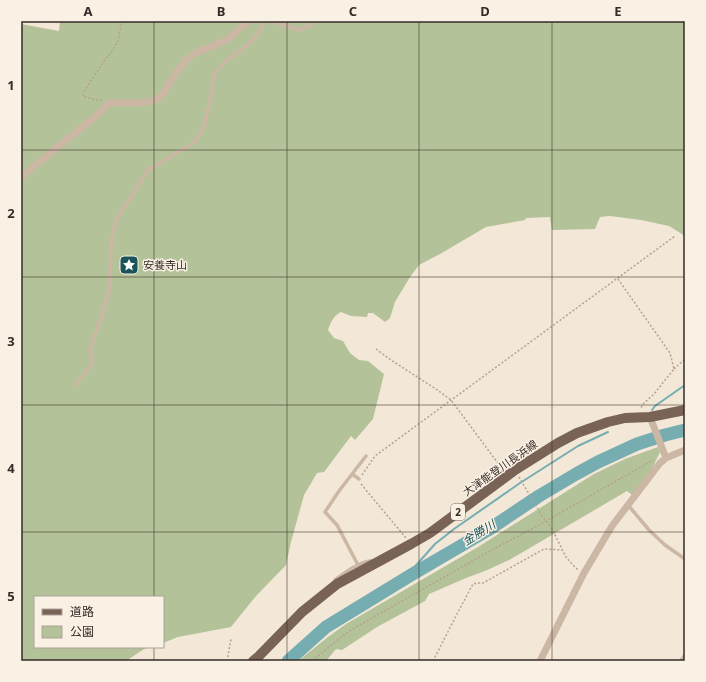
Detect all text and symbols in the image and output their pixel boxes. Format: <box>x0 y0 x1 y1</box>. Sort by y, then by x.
text: A <box>84 2 93 20</box>
text: B <box>217 2 225 20</box>
text: C <box>349 2 357 20</box>
text: D <box>480 2 490 20</box>
text: E <box>614 2 622 20</box>
text: 1 <box>7 76 15 94</box>
text: 2 <box>7 204 15 222</box>
place icon: 安養寺山 <box>118 254 140 276</box>
place label: 安養寺山 <box>143 257 187 272</box>
text: 3 <box>7 332 15 350</box>
street label: 大津能登川長浜線 <box>459 436 540 499</box>
text: 4 <box>7 459 15 477</box>
road number: 2 <box>451 504 465 520</box>
water label: 金勝川 <box>459 515 500 549</box>
text: 5 <box>7 587 15 605</box>
legend <box>34 596 164 648</box>
text: 道路 <box>70 603 94 620</box>
text: 公園 <box>70 623 94 640</box>

